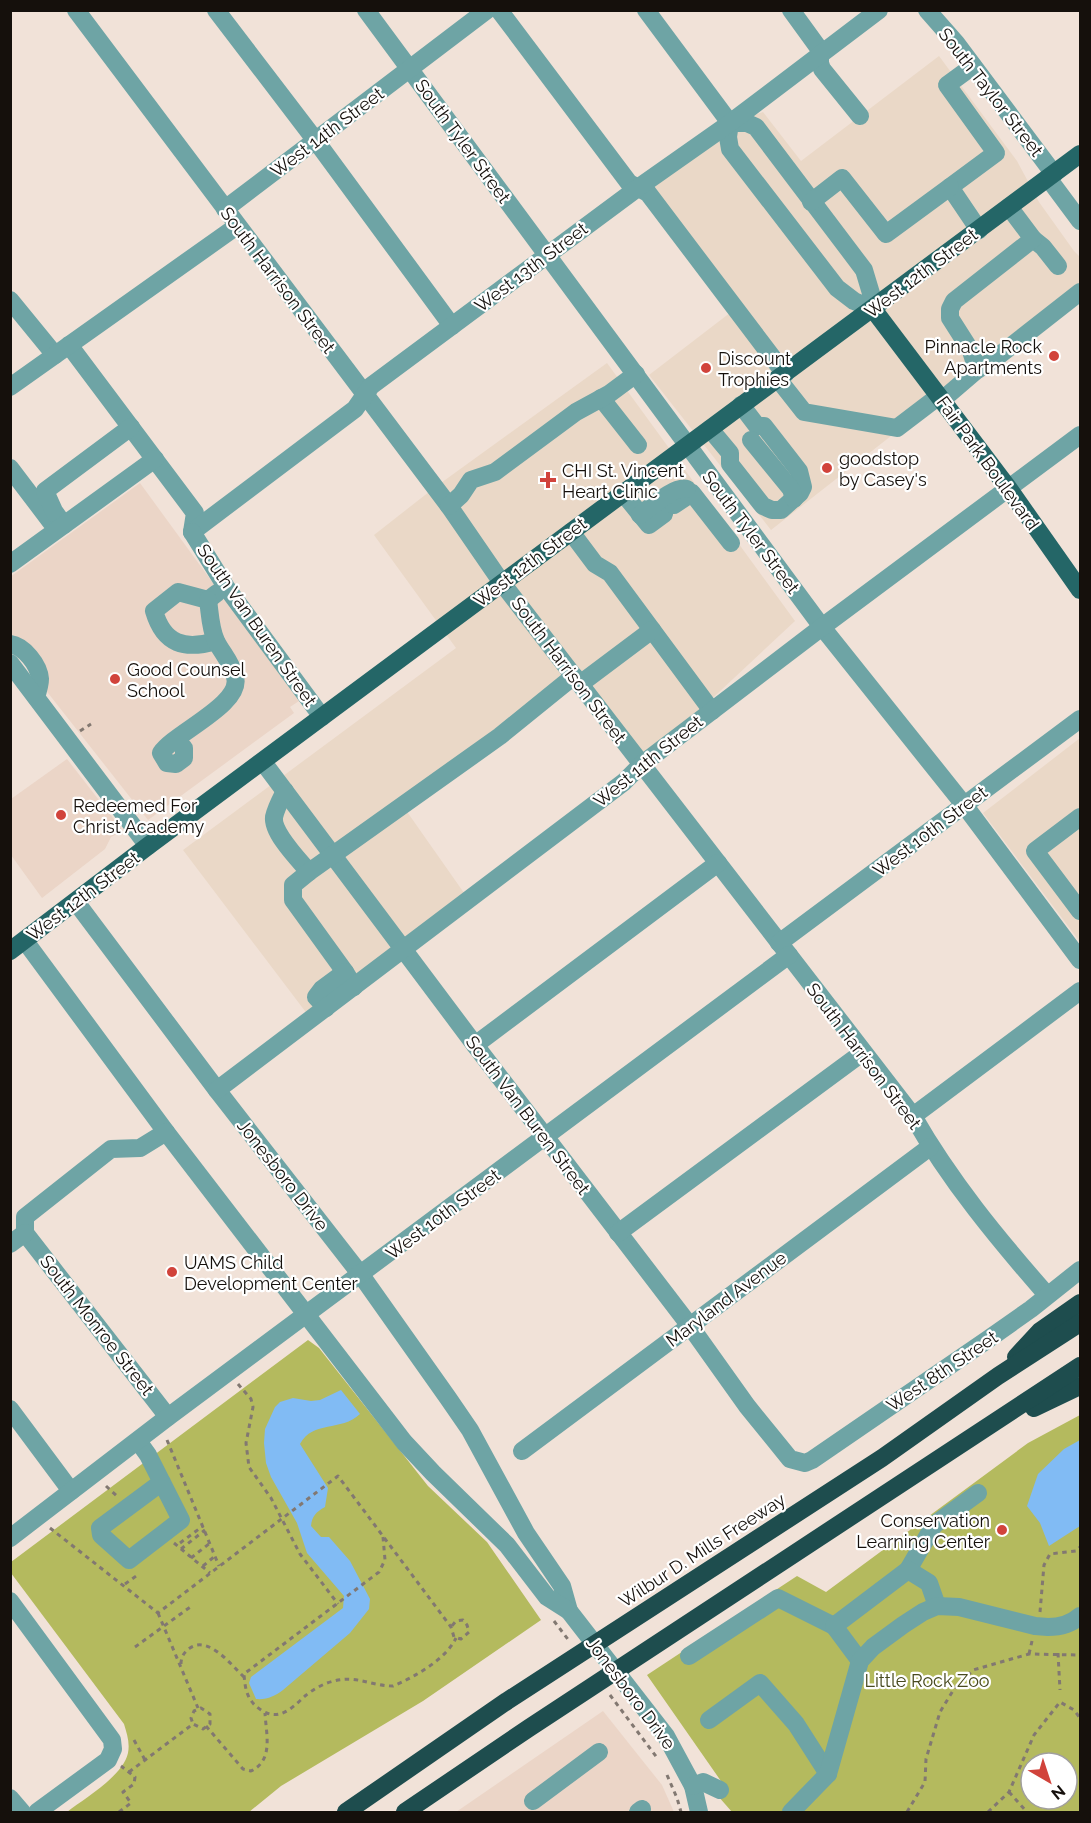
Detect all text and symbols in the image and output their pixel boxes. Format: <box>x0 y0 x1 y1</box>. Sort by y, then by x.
street label: South Taylor Street <box>934 24 1048 160</box>
street label: South Tyler Street <box>411 75 515 207</box>
street label: West 14th Street <box>266 83 388 181</box>
street label: South Harrison Street <box>216 203 340 357</box>
street label: West 13th Street <box>470 218 592 316</box>
street label: West 12th Street <box>861 224 981 322</box>
place label: Pinnacle Rock Apartments <box>925 336 1042 378</box>
place label: Discount Trophies <box>718 348 791 390</box>
marker: Pinnacle Rock Apartments <box>1047 349 1061 363</box>
marker: Discount Trophies <box>699 361 713 375</box>
street label: Fair Park Boulevard <box>932 392 1044 534</box>
place label: goodstop by Casey's <box>839 448 927 490</box>
place label: CHI St. Vincent Heart Clinic <box>562 460 684 502</box>
marker: goodstop by Casey's <box>820 461 834 475</box>
street label: South Tyler Street <box>698 467 804 597</box>
marker: CHI St. Vincent Heart Clinic <box>539 471 557 489</box>
street label: West 12th Street <box>470 513 590 611</box>
street label: South Van Buren Street <box>193 540 321 710</box>
street label: South Harrison Street <box>507 593 631 747</box>
place label: Good Counsel School <box>127 659 246 701</box>
marker: Good Counsel School <box>108 672 122 686</box>
street label: West 11th Street <box>589 711 707 811</box>
street label: West 10th Street <box>869 781 991 881</box>
place label: Redeemed For Christ Academy <box>73 795 205 837</box>
marker: Redeemed For Christ Academy <box>54 808 68 822</box>
street label: West 12th Street <box>23 847 143 945</box>
street label: South Harrison Street <box>802 979 926 1133</box>
street label: South Van Buren Street <box>461 1032 595 1198</box>
street label: Jonesboro Drive <box>233 1115 333 1235</box>
street label: West 10th Street <box>382 1164 504 1264</box>
street label: Maryland Avenue <box>662 1247 791 1351</box>
street label: South Monroe Street <box>36 1251 158 1399</box>
place label: UAMS Child Development Center <box>184 1252 359 1294</box>
marker: UAMS Child Development Center <box>165 1265 179 1279</box>
street label: West 8th Street <box>883 1326 1001 1416</box>
street label: Wilbur D. Mills Freeway <box>615 1488 789 1612</box>
place label: Conservation Learning Center <box>856 1510 991 1552</box>
marker: Conservation Learning Center <box>995 1523 1009 1537</box>
street label: Jonesboro Drive <box>582 1633 680 1754</box>
park label: Little Rock Zoo <box>864 1670 990 1691</box>
north arrow <box>1019 1751 1079 1811</box>
text: N <box>1047 1781 1069 1803</box>

